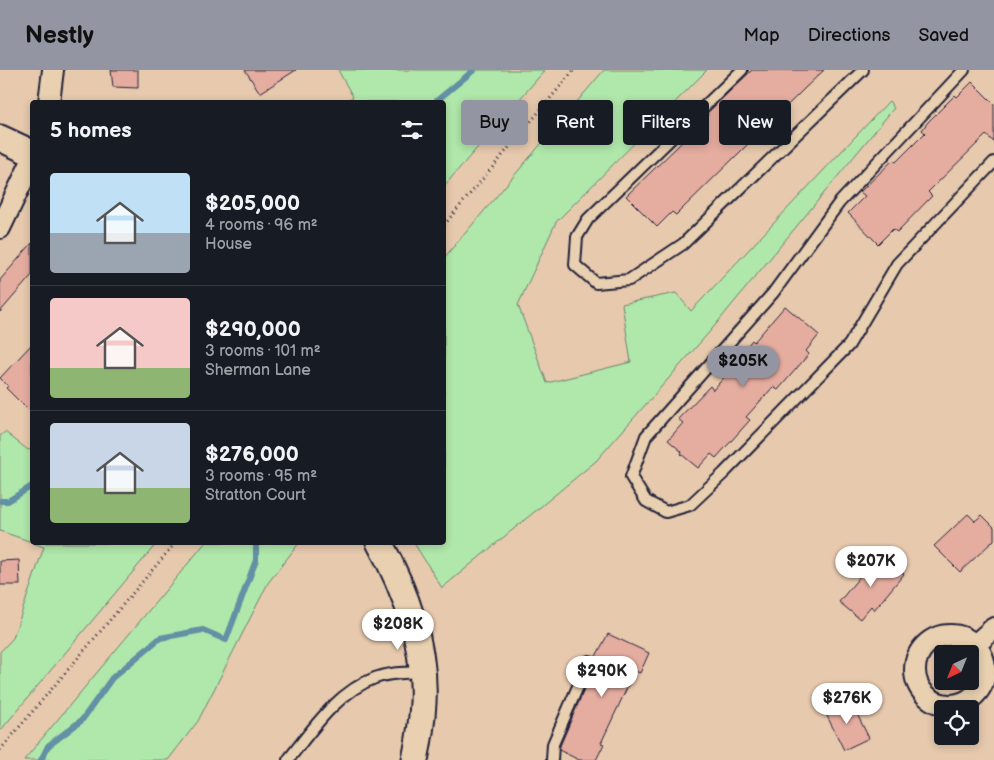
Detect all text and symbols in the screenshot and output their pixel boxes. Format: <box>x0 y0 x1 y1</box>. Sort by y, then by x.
text: Nestly <box>25 21 94 50</box>
text: Map <box>744 25 780 46</box>
text: Directions <box>808 25 890 46</box>
text: Saved <box>918 25 969 46</box>
chip: Buy <box>461 100 528 145</box>
chip: Rent <box>538 100 613 145</box>
chip: Filters <box>623 100 709 145</box>
chip: New <box>719 100 791 145</box>
icon: filters <box>398 116 426 144</box>
text: 5 homes <box>50 118 132 143</box>
text: $205,000 <box>205 191 300 216</box>
icon: home <box>90 193 150 253</box>
text: 4 rooms · 96 m² <box>205 216 318 235</box>
text: House <box>205 235 252 254</box>
text: $290,000 <box>205 317 301 342</box>
icon: home <box>90 318 150 378</box>
text: 3 rooms · 101 m² <box>205 342 321 361</box>
pin: $205K <box>708 346 778 388</box>
text: $205K <box>718 352 768 371</box>
text: Sherman Lane <box>205 361 311 380</box>
text: $276,000 <box>205 442 299 467</box>
icon: home <box>90 443 150 503</box>
text: 3 rooms · 95 m² <box>205 467 317 486</box>
text: Stratton Court <box>205 486 306 505</box>
pin: $207K <box>836 546 906 588</box>
text: $207K <box>846 552 896 571</box>
pin: $208K <box>363 608 433 651</box>
text: $208K <box>373 615 423 634</box>
north arrow <box>934 645 979 690</box>
map controls <box>934 645 979 745</box>
pin: $290K <box>567 656 637 698</box>
text: $290K <box>577 662 627 681</box>
pin: $276K <box>812 682 882 725</box>
text: $276K <box>823 689 872 708</box>
button: locate <box>934 700 979 745</box>

